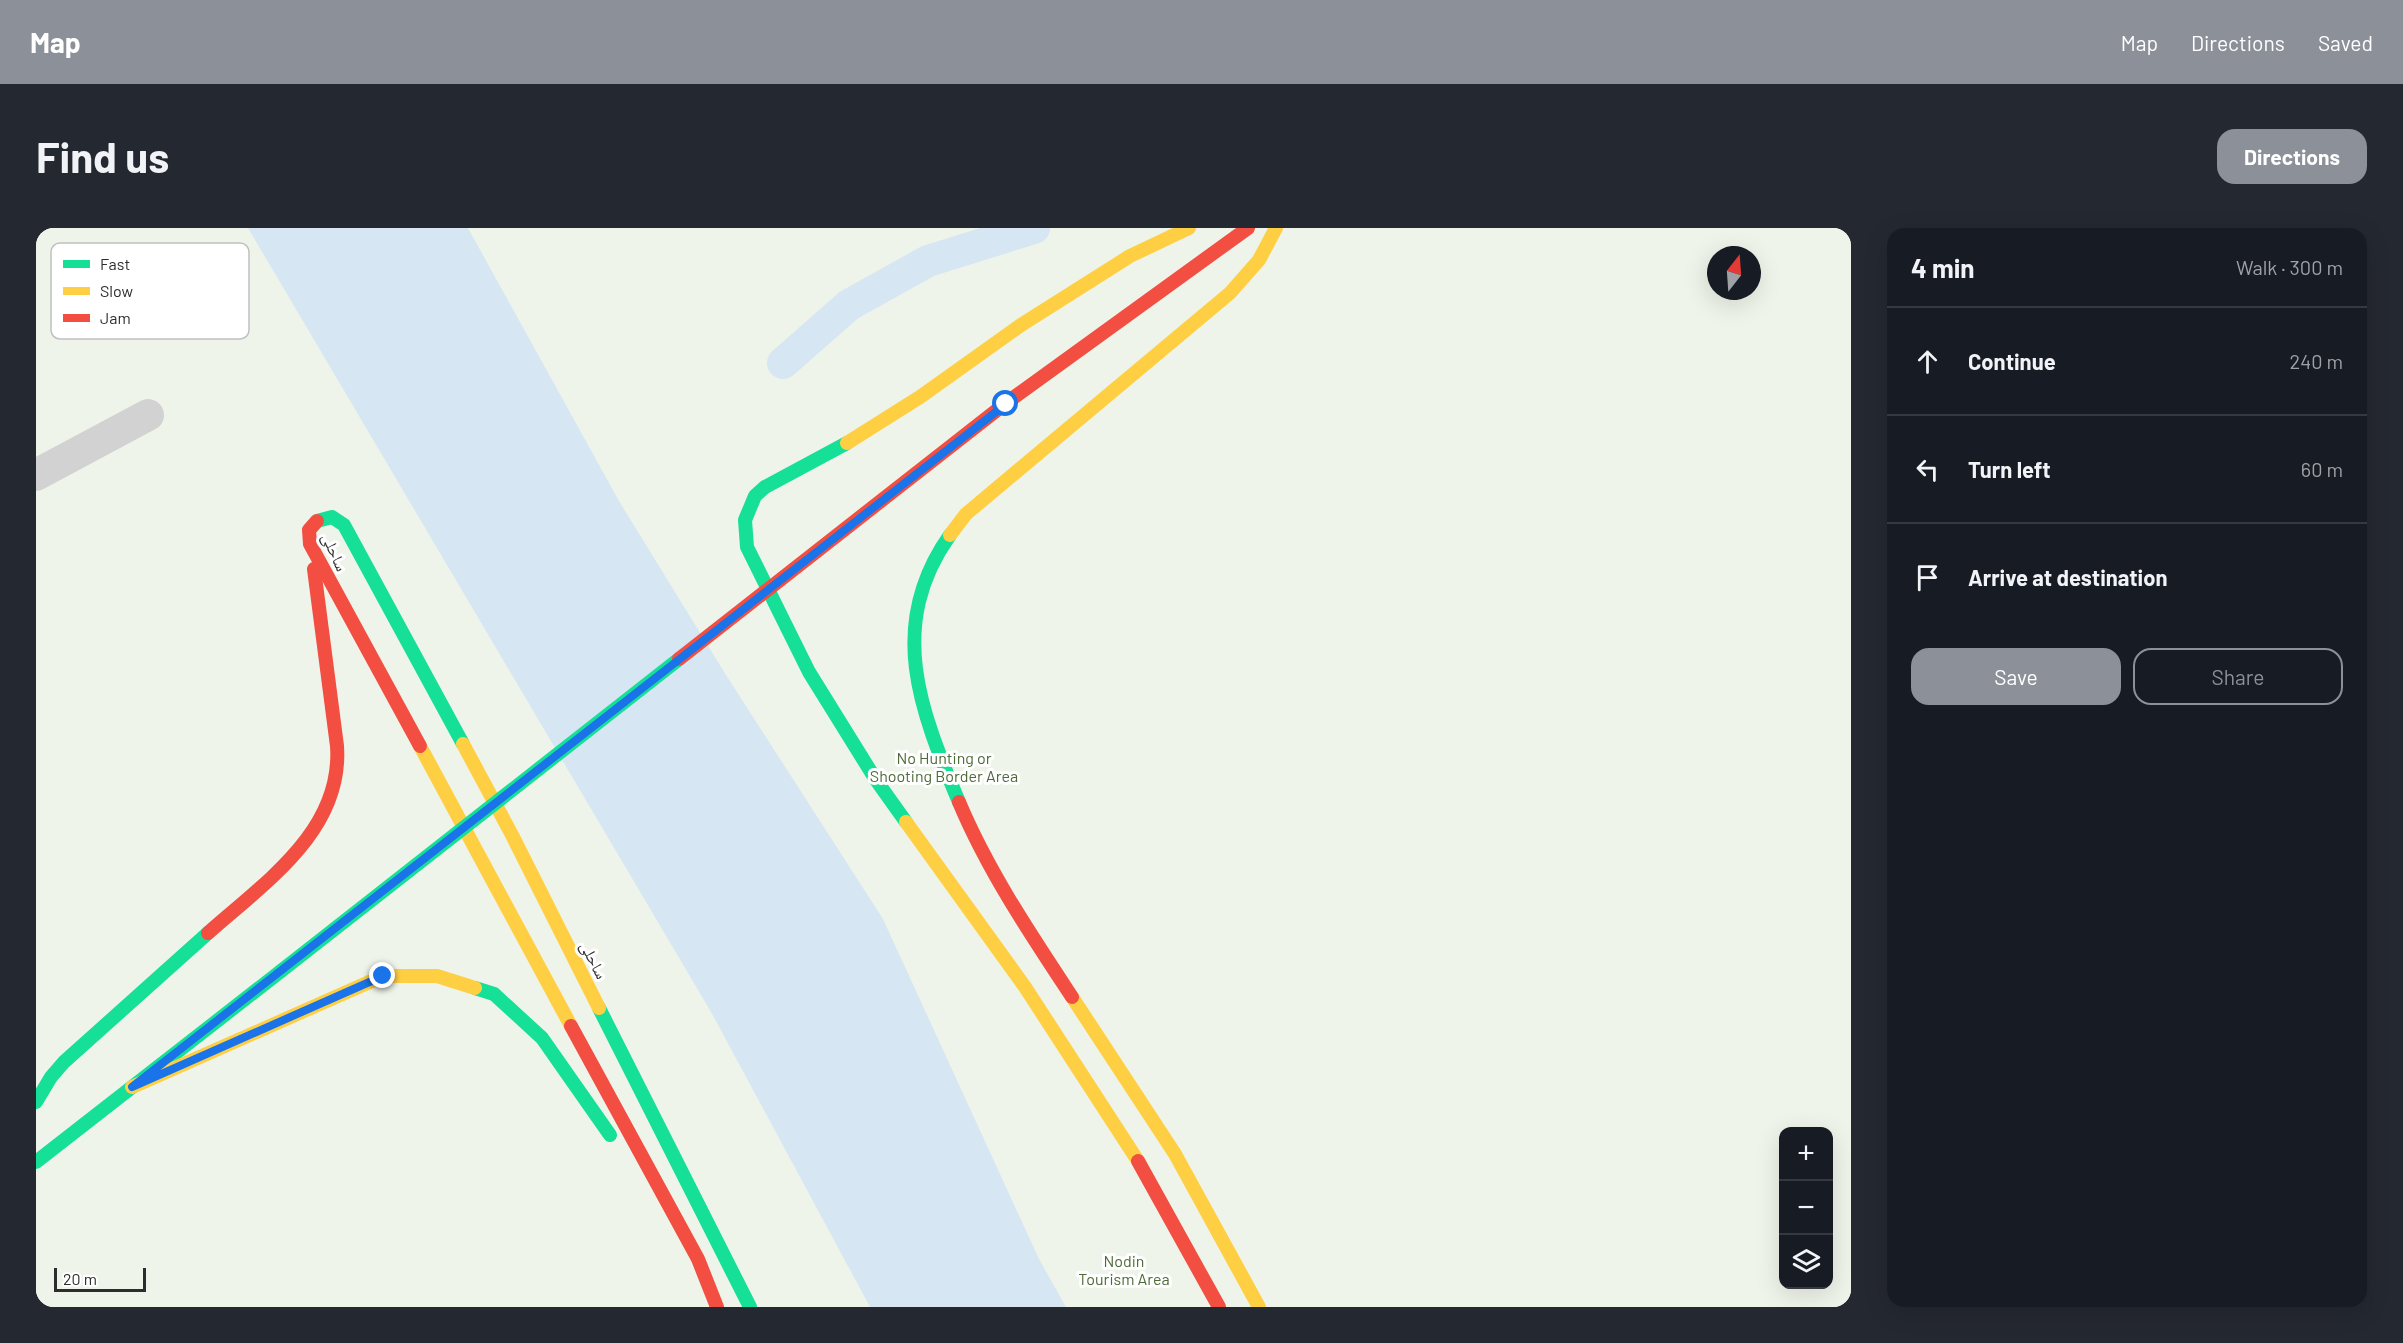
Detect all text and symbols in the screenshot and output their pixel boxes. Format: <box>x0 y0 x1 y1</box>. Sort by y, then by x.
text: Map <box>30 25 81 59</box>
text: Map <box>2121 30 2158 55</box>
text: Directions <box>2191 30 2285 55</box>
text: Saved <box>2318 30 2373 55</box>
button: Directions <box>2217 129 2367 184</box>
text: Find us <box>36 131 169 181</box>
legend <box>51 243 249 339</box>
north arrow <box>1707 246 1761 300</box>
text: 4 min <box>1911 252 1975 283</box>
text: Fast <box>100 254 130 273</box>
text: Walk · 300 m <box>2236 255 2343 279</box>
text: Slow <box>100 281 133 300</box>
text: Jam <box>100 308 131 327</box>
icon: ahead <box>1911 345 1944 378</box>
text: Continue <box>1968 348 2056 374</box>
text: 240 m <box>2289 349 2343 373</box>
route start <box>992 390 1018 416</box>
icon: left <box>1911 453 1944 486</box>
text: Turn left <box>1968 456 2051 482</box>
text: 60 m <box>2301 457 2343 481</box>
street label: ساحلی <box>317 530 352 575</box>
icon: arrive <box>1911 561 1944 594</box>
text: Arrive at destination <box>1968 564 2167 590</box>
button: Save <box>1911 648 2121 705</box>
button: Share <box>2133 648 2343 705</box>
park label: No Hunting or Shooting Border Area <box>870 748 1018 785</box>
street label: ساحلی <box>575 938 612 983</box>
route end <box>369 962 395 988</box>
map controls <box>1779 1127 1833 1289</box>
button: + <box>1779 1127 1833 1181</box>
button: − <box>1779 1181 1833 1235</box>
button: layers <box>1779 1235 1833 1289</box>
park label: Nodin Tourism Area <box>1078 1251 1170 1288</box>
scale bar <box>54 1265 146 1292</box>
text: 20 m <box>63 1269 97 1288</box>

